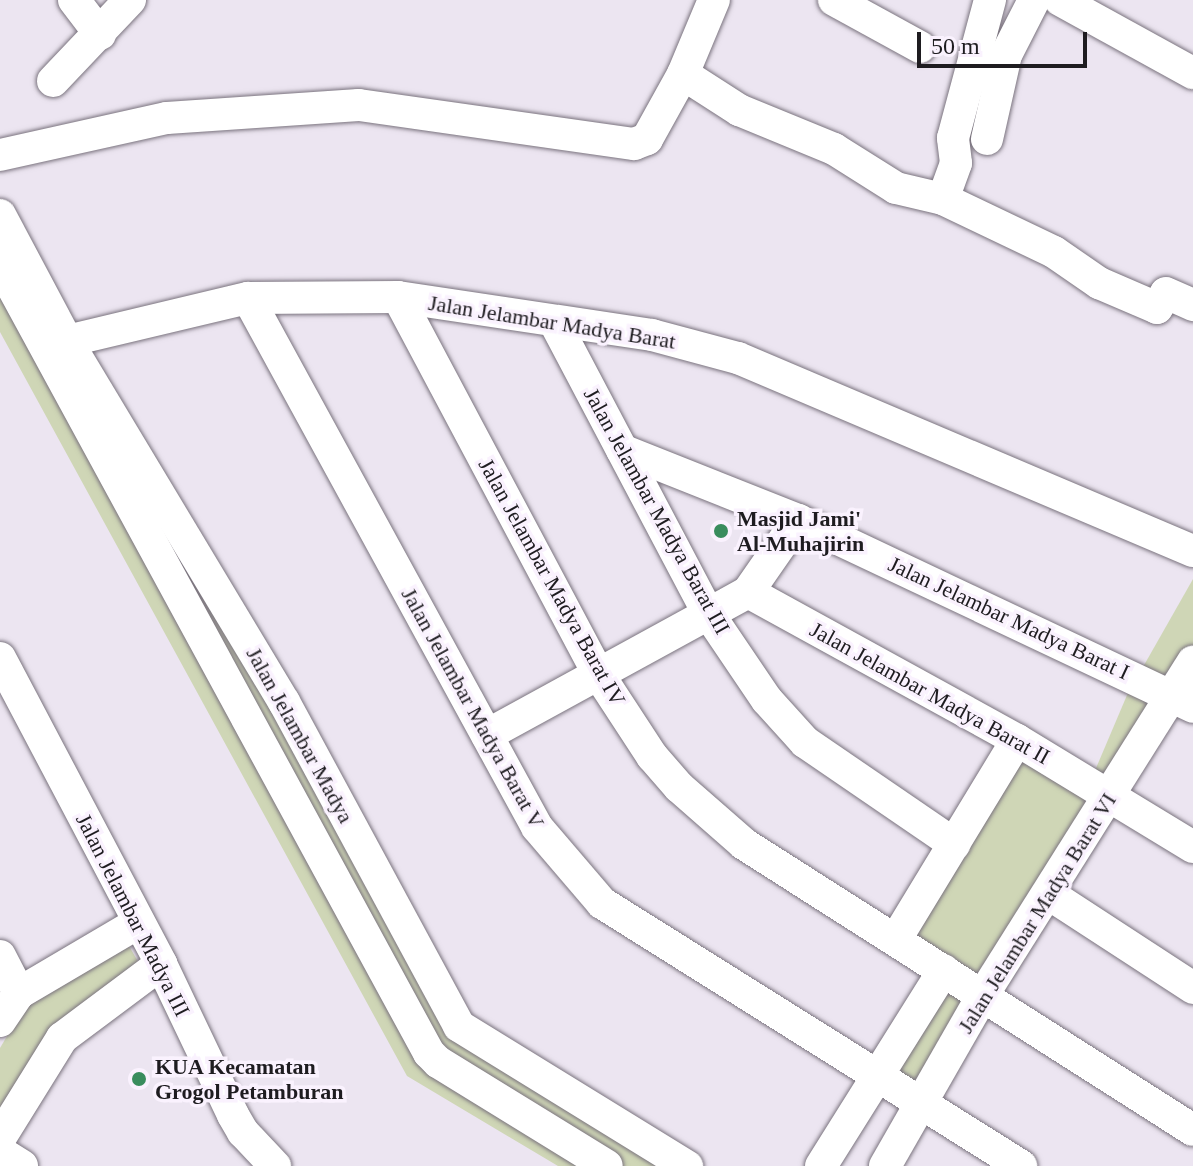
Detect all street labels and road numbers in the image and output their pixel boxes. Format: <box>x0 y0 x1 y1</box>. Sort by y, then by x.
street label: Jalan Jelambar Madya Barat <box>427 289 677 355</box>
street label: Jalan Jelambar Madya Barat III <box>578 383 736 639</box>
street label: Jalan Jelambar Madya Barat IV <box>473 454 631 710</box>
street label: Jalan Jelambar Madya Barat I <box>884 551 1134 685</box>
street label: Jalan Jelambar Madya Barat V <box>396 583 550 833</box>
street label: Jalan Jelambar Madya Barat II <box>806 616 1054 770</box>
street label: Jalan Jelambar Madya <box>241 643 359 827</box>
street label: Jalan Jelambar Madya Barat VI <box>952 788 1122 1038</box>
street label: Jalan Jelambar Madya III <box>70 809 196 1021</box>

